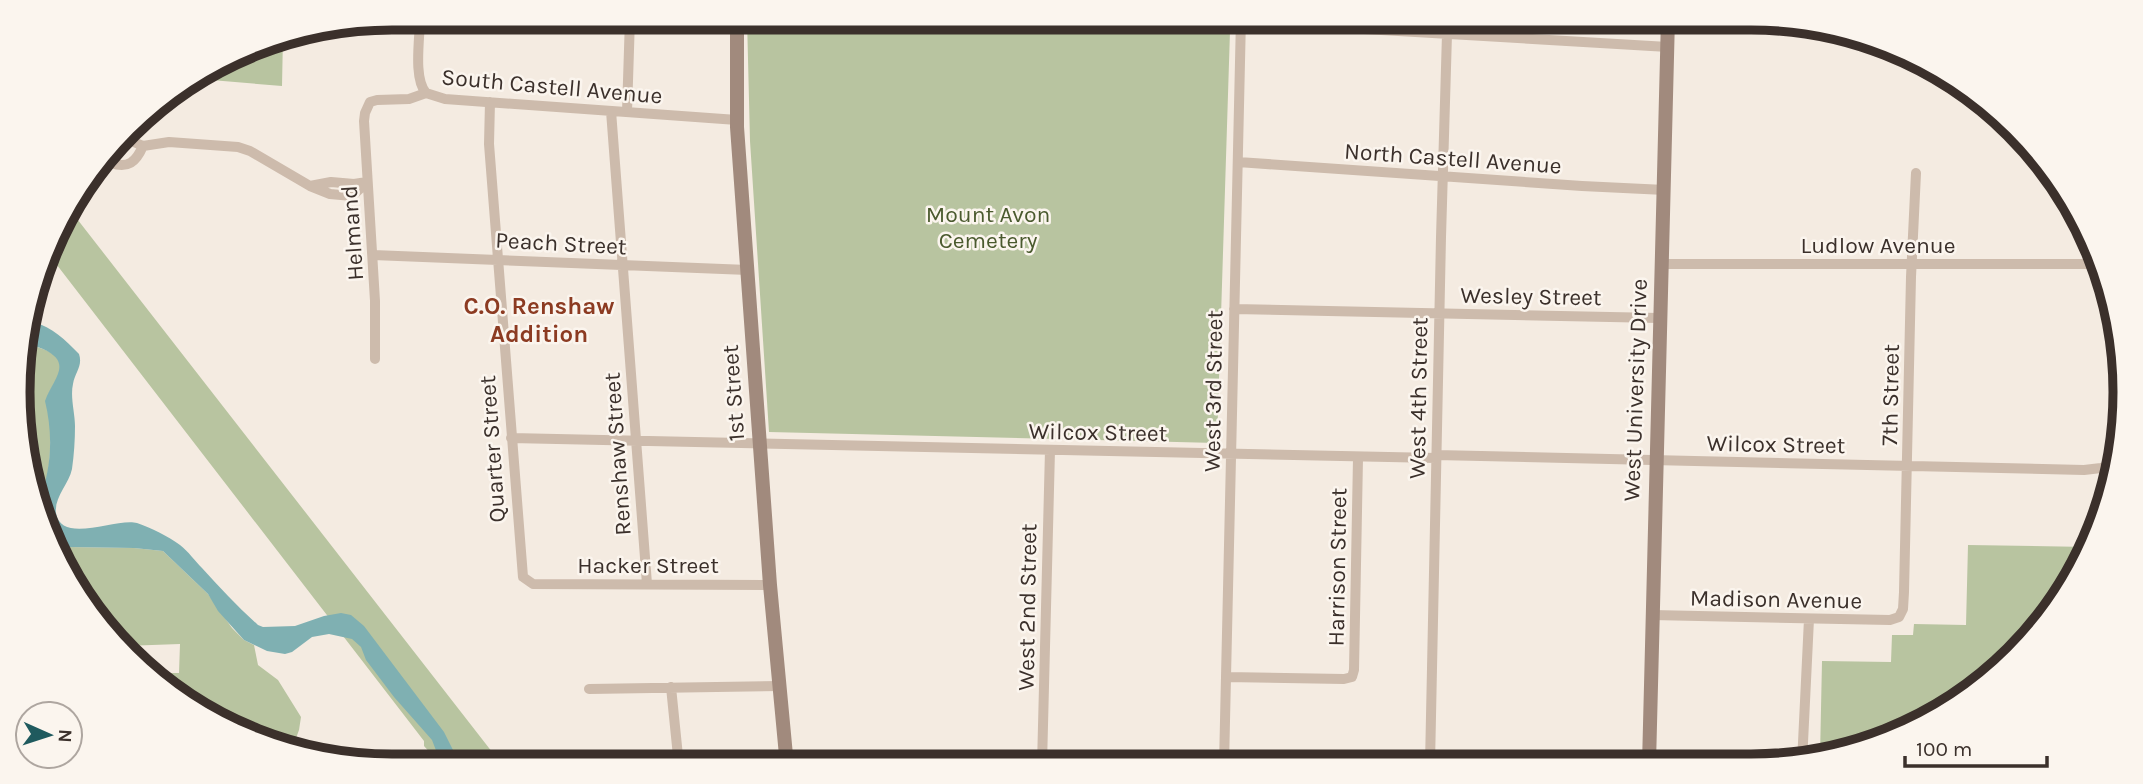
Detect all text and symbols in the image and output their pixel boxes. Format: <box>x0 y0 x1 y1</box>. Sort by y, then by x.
street label: South Castell Avenue <box>440 63 664 110</box>
street label: North Castell Avenue <box>1343 137 1563 180</box>
street label: Helmand <box>336 184 369 281</box>
park label: Mount Avon Cemetery <box>926 201 1050 254</box>
street label: Peach Street <box>495 227 628 260</box>
street label: Ludlow Avenue <box>1800 232 1956 259</box>
street label: West University Drive <box>1618 278 1653 502</box>
street label: Wesley Street <box>1460 282 1602 311</box>
district label: C.O. Renshaw Addition <box>464 292 614 348</box>
street label: West 3rd Street <box>1199 309 1228 472</box>
street label: West 4th Street <box>1404 317 1433 479</box>
street label: 1st Street <box>717 343 750 442</box>
street label: 7th Street <box>1876 343 1905 446</box>
street label: Renshaw Street <box>598 371 637 537</box>
street label: Quarter Street <box>474 374 511 523</box>
street label: Wilcox Street <box>1028 418 1168 447</box>
street label: Wilcox Street <box>1706 430 1846 459</box>
street label: Harrison Street <box>1323 487 1352 647</box>
street label: West 2nd Street <box>1013 523 1042 691</box>
street label: Hacker Street <box>577 552 719 579</box>
street label: Madison Avenue <box>1690 584 1862 615</box>
north arrow <box>14 700 84 770</box>
scale bar <box>1905 724 2047 768</box>
text: N <box>54 728 76 743</box>
text: 100 m <box>1916 737 1973 761</box>

